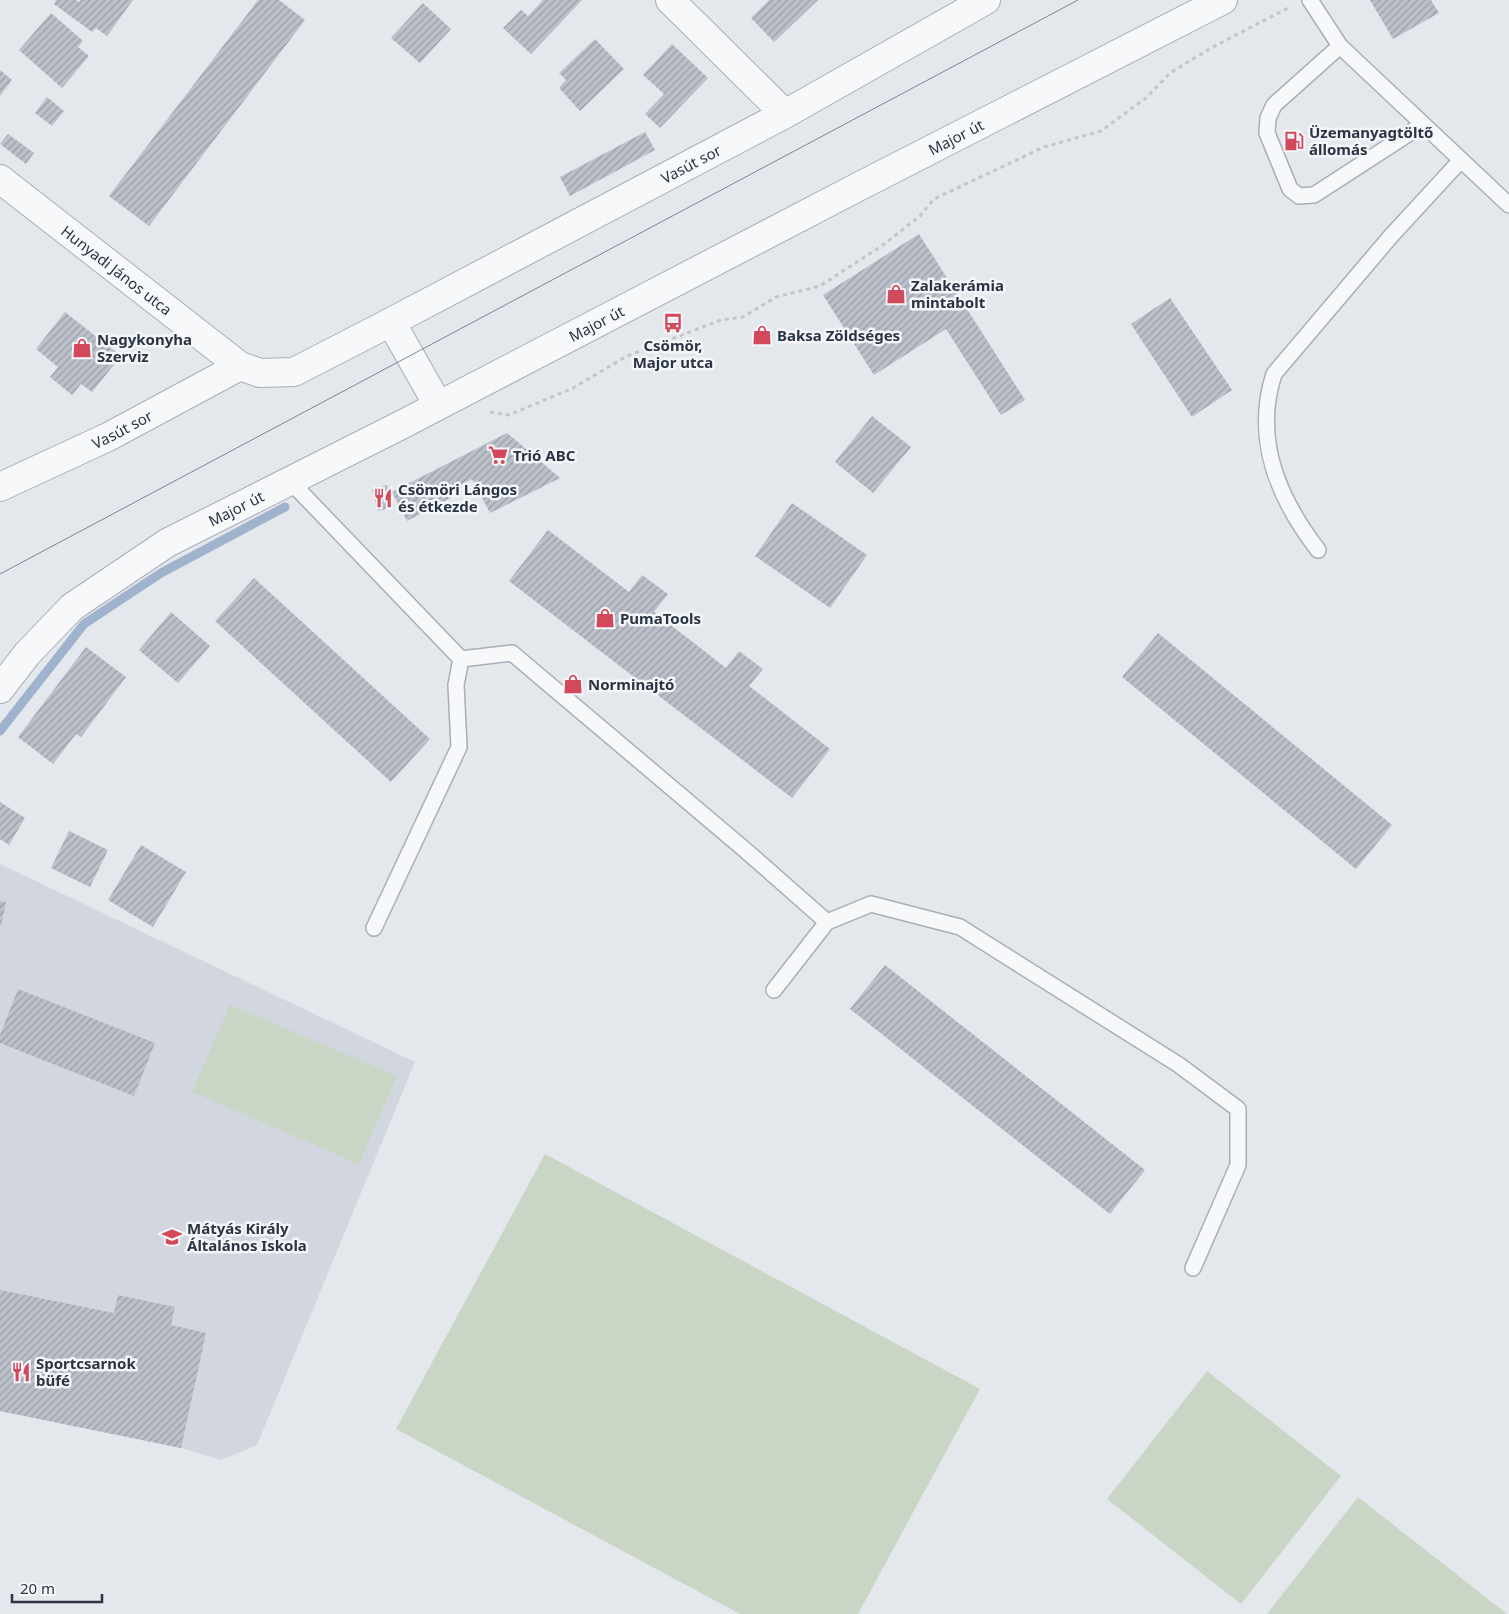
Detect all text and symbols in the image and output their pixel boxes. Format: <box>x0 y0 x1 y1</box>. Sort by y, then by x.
street label: Major út <box>925 114 987 159</box>
place label: Üzemanyagtöltő állomás <box>1309 122 1433 159</box>
fuel station icon: Üzemanyagtöltő állomás <box>1283 130 1305 152</box>
street label: Vasút sor <box>657 140 724 188</box>
street label: Hunyadi János utca <box>57 221 176 319</box>
place label: Zalakerámia mintabolt <box>911 275 1004 312</box>
shop icon: Zalakerámia mintabolt <box>885 283 907 305</box>
street label: Major út <box>565 300 628 346</box>
bus stop icon: Csömör, Major utca <box>662 312 684 334</box>
shop icon: Baksa Zöldséges <box>751 324 773 346</box>
place label: Baksa Zöldséges <box>777 325 900 345</box>
place label: Nagykonyha Szerviz <box>97 329 192 366</box>
place label: Csömör, Major utca <box>633 335 713 372</box>
shop icon: Nagykonyha Szerviz <box>71 337 93 359</box>
street label: Vasút sor <box>89 405 156 453</box>
supermarket icon: Trió ABC <box>487 444 509 466</box>
place label: Trió ABC <box>513 445 576 465</box>
place label: Csömöri Lángos és étkezde <box>398 479 517 516</box>
street label: Major út <box>205 486 268 531</box>
restaurant icon: Csömöri Lángos és étkezde <box>372 487 394 509</box>
shop icon: PumaTools <box>594 607 616 629</box>
place label: PumaTools <box>620 608 701 628</box>
shop icon: Norminajtó <box>562 673 584 695</box>
place label: Norminajtó <box>588 674 674 694</box>
place label: Mátyás Király Általános Iskola <box>187 1218 307 1255</box>
school or university icon: Mátyás Király Általános Iskola <box>161 1226 183 1248</box>
place label: Sportcsarnok büfé <box>36 1353 136 1390</box>
restaurant icon: Sportcsarnok büfé <box>10 1361 32 1383</box>
scale bar <box>12 1572 102 1604</box>
text: 20 m <box>20 1578 55 1598</box>

